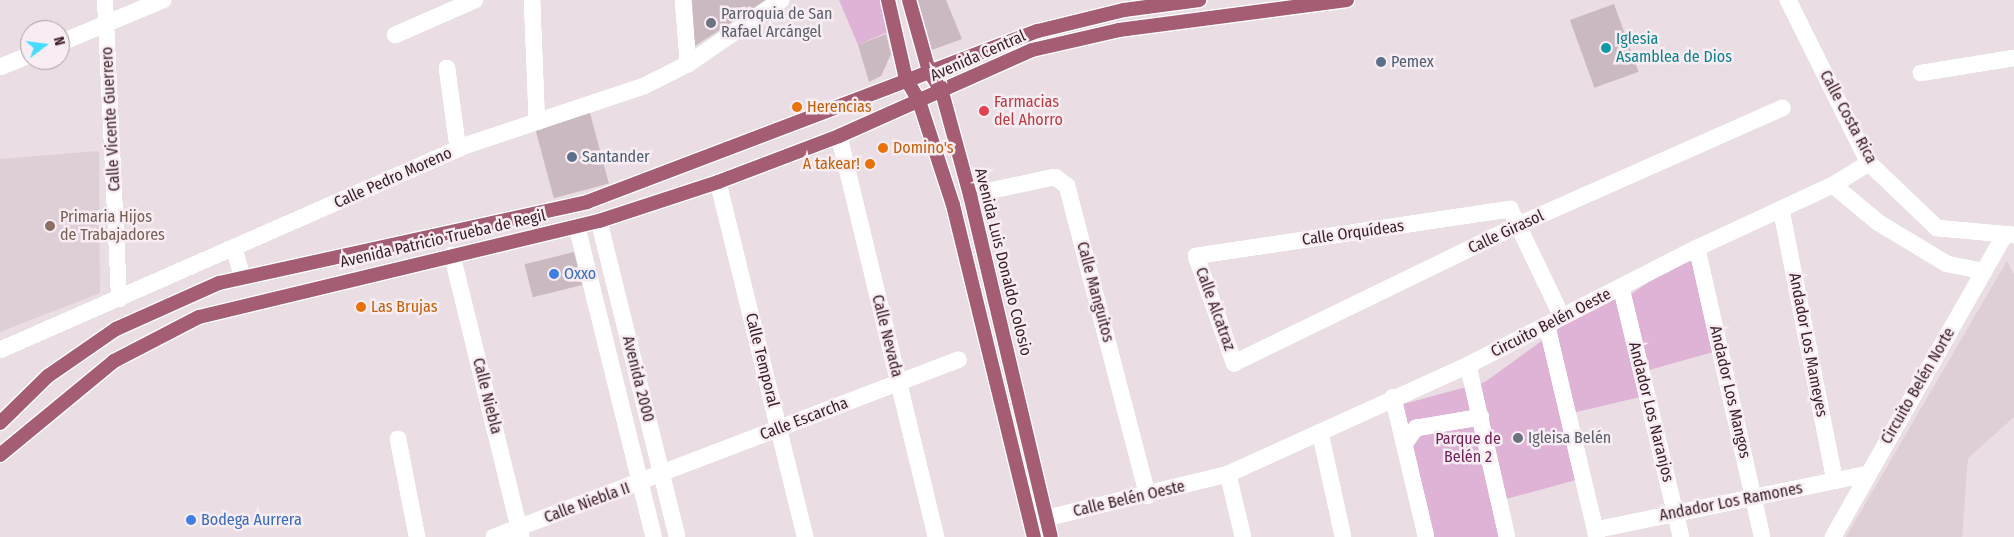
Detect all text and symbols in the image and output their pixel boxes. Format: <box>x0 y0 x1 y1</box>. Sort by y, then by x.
place label: Parroquia de San Rafael Arcángel <box>721 4 833 42</box>
marker: Parroquia de San Rafael Arcángel <box>705 17 717 29</box>
north arrow <box>20 20 70 70</box>
street label: Avenida Central <box>927 26 1029 86</box>
place label: Iglesia Asamblea de Dios <box>1616 29 1732 67</box>
text: N <box>50 35 68 47</box>
marker: Iglesia Asamblea de Dios <box>1600 42 1612 54</box>
street label: Calle Vicente Guerrero <box>98 46 124 192</box>
place label: Pemex <box>1391 52 1434 72</box>
marker: Pemex <box>1375 56 1387 68</box>
street label: Calle Costa Rica <box>1815 67 1881 167</box>
place label: Farmacias del Ahorro <box>994 92 1063 130</box>
place label: Herencias <box>807 97 872 117</box>
marker: Herencias <box>791 101 803 113</box>
marker: Farmacias del Ahorro <box>978 105 990 117</box>
place label: Domino's <box>893 138 954 158</box>
marker: Domino's <box>877 142 889 154</box>
street label: Calle Pedro Moreno <box>331 143 455 213</box>
place label: Santander <box>582 147 650 167</box>
marker: Santander <box>566 151 578 163</box>
place label: A takear! <box>803 154 860 174</box>
marker: A takear! <box>864 158 876 170</box>
street label: Avenida Luis Donaldo Colosio <box>970 166 1036 358</box>
street label: Avenida Patricio Trueba de Regil <box>338 206 548 272</box>
street label: Calle Girasol <box>1465 206 1547 258</box>
place label: Primaria Hijos de Trabajadores <box>60 207 165 245</box>
street label: Calle Orquídeas <box>1301 216 1405 250</box>
marker: Primaria Hijos de Trabajadores <box>44 220 56 232</box>
street label: Calle Manguitos <box>1072 240 1118 344</box>
place label: Oxxo <box>564 264 596 284</box>
street label: Calle Alcatraz <box>1191 265 1239 353</box>
marker: Oxxo <box>548 268 560 280</box>
street label: Andador Los Mameyes <box>1785 271 1831 419</box>
street label: Circuito Belén Oeste <box>1488 284 1614 362</box>
street label: Calle Nevada <box>867 293 907 379</box>
place label: Las Brujas <box>371 297 438 317</box>
marker: Las Brujas <box>355 301 367 313</box>
street label: Calle Temporal <box>741 311 783 409</box>
street label: Andador Los Mangos <box>1705 324 1755 460</box>
street label: Circuito Belén Norte <box>1877 324 1959 448</box>
street label: Avenida 2000 <box>618 334 658 424</box>
street label: Andador Los Naranjos <box>1624 340 1678 484</box>
street label: Calle Niebla <box>468 356 506 436</box>
street label: Calle Escarcha <box>757 393 851 445</box>
place label: Igleisa Belén <box>1528 428 1611 448</box>
park label: Parque de Belén 2 <box>1435 429 1501 467</box>
marker: Igleisa Belén <box>1512 432 1524 444</box>
street label: Calle Belén Oeste <box>1071 477 1187 521</box>
street label: Calle Niebla II <box>541 479 633 527</box>
street label: Andador Los Ramones <box>1658 479 1804 525</box>
place label: Bodega Aurrera <box>201 510 302 530</box>
marker: Bodega Aurrera <box>185 514 197 526</box>

